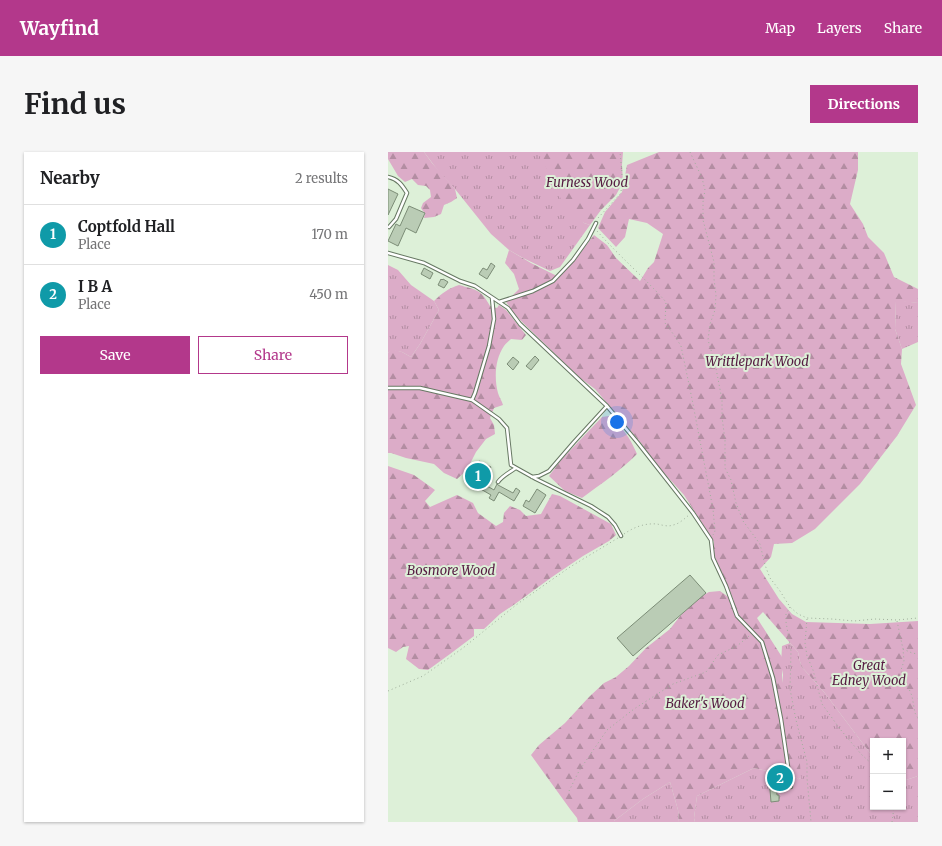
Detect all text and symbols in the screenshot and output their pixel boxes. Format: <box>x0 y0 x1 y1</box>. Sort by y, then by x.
text: Wayfind <box>20 16 99 40</box>
text: Map <box>765 19 795 37</box>
text: Layers <box>817 19 862 37</box>
text: Share <box>884 19 922 37</box>
button: Directions <box>810 85 918 123</box>
text: Find us <box>24 86 126 122</box>
text: Nearby <box>40 167 100 189</box>
text: 2 results <box>295 170 348 187</box>
park label: Furness Wood <box>545 174 628 191</box>
text: Coptfold Hall <box>78 217 175 236</box>
text: 1 <box>50 226 56 243</box>
text: 170 m <box>311 226 348 243</box>
text: Place <box>78 236 111 253</box>
text: I B A <box>78 277 112 296</box>
text: 2 <box>49 286 57 303</box>
text: 450 m <box>309 286 348 303</box>
text: Place <box>78 296 111 313</box>
button: Save <box>40 336 190 374</box>
button: Share <box>198 336 348 374</box>
park label: Writtlepark Wood <box>705 353 809 370</box>
your location <box>607 412 627 432</box>
pin: 1 <box>465 461 491 491</box>
park label: Bosmore Wood <box>407 562 496 579</box>
park label: Great Edney Wood <box>832 657 906 689</box>
park label: Baker's Wood <box>665 695 745 712</box>
map controls <box>870 738 906 810</box>
button: + <box>870 738 906 774</box>
pin: 2 <box>767 763 793 793</box>
button: − <box>870 774 906 810</box>

